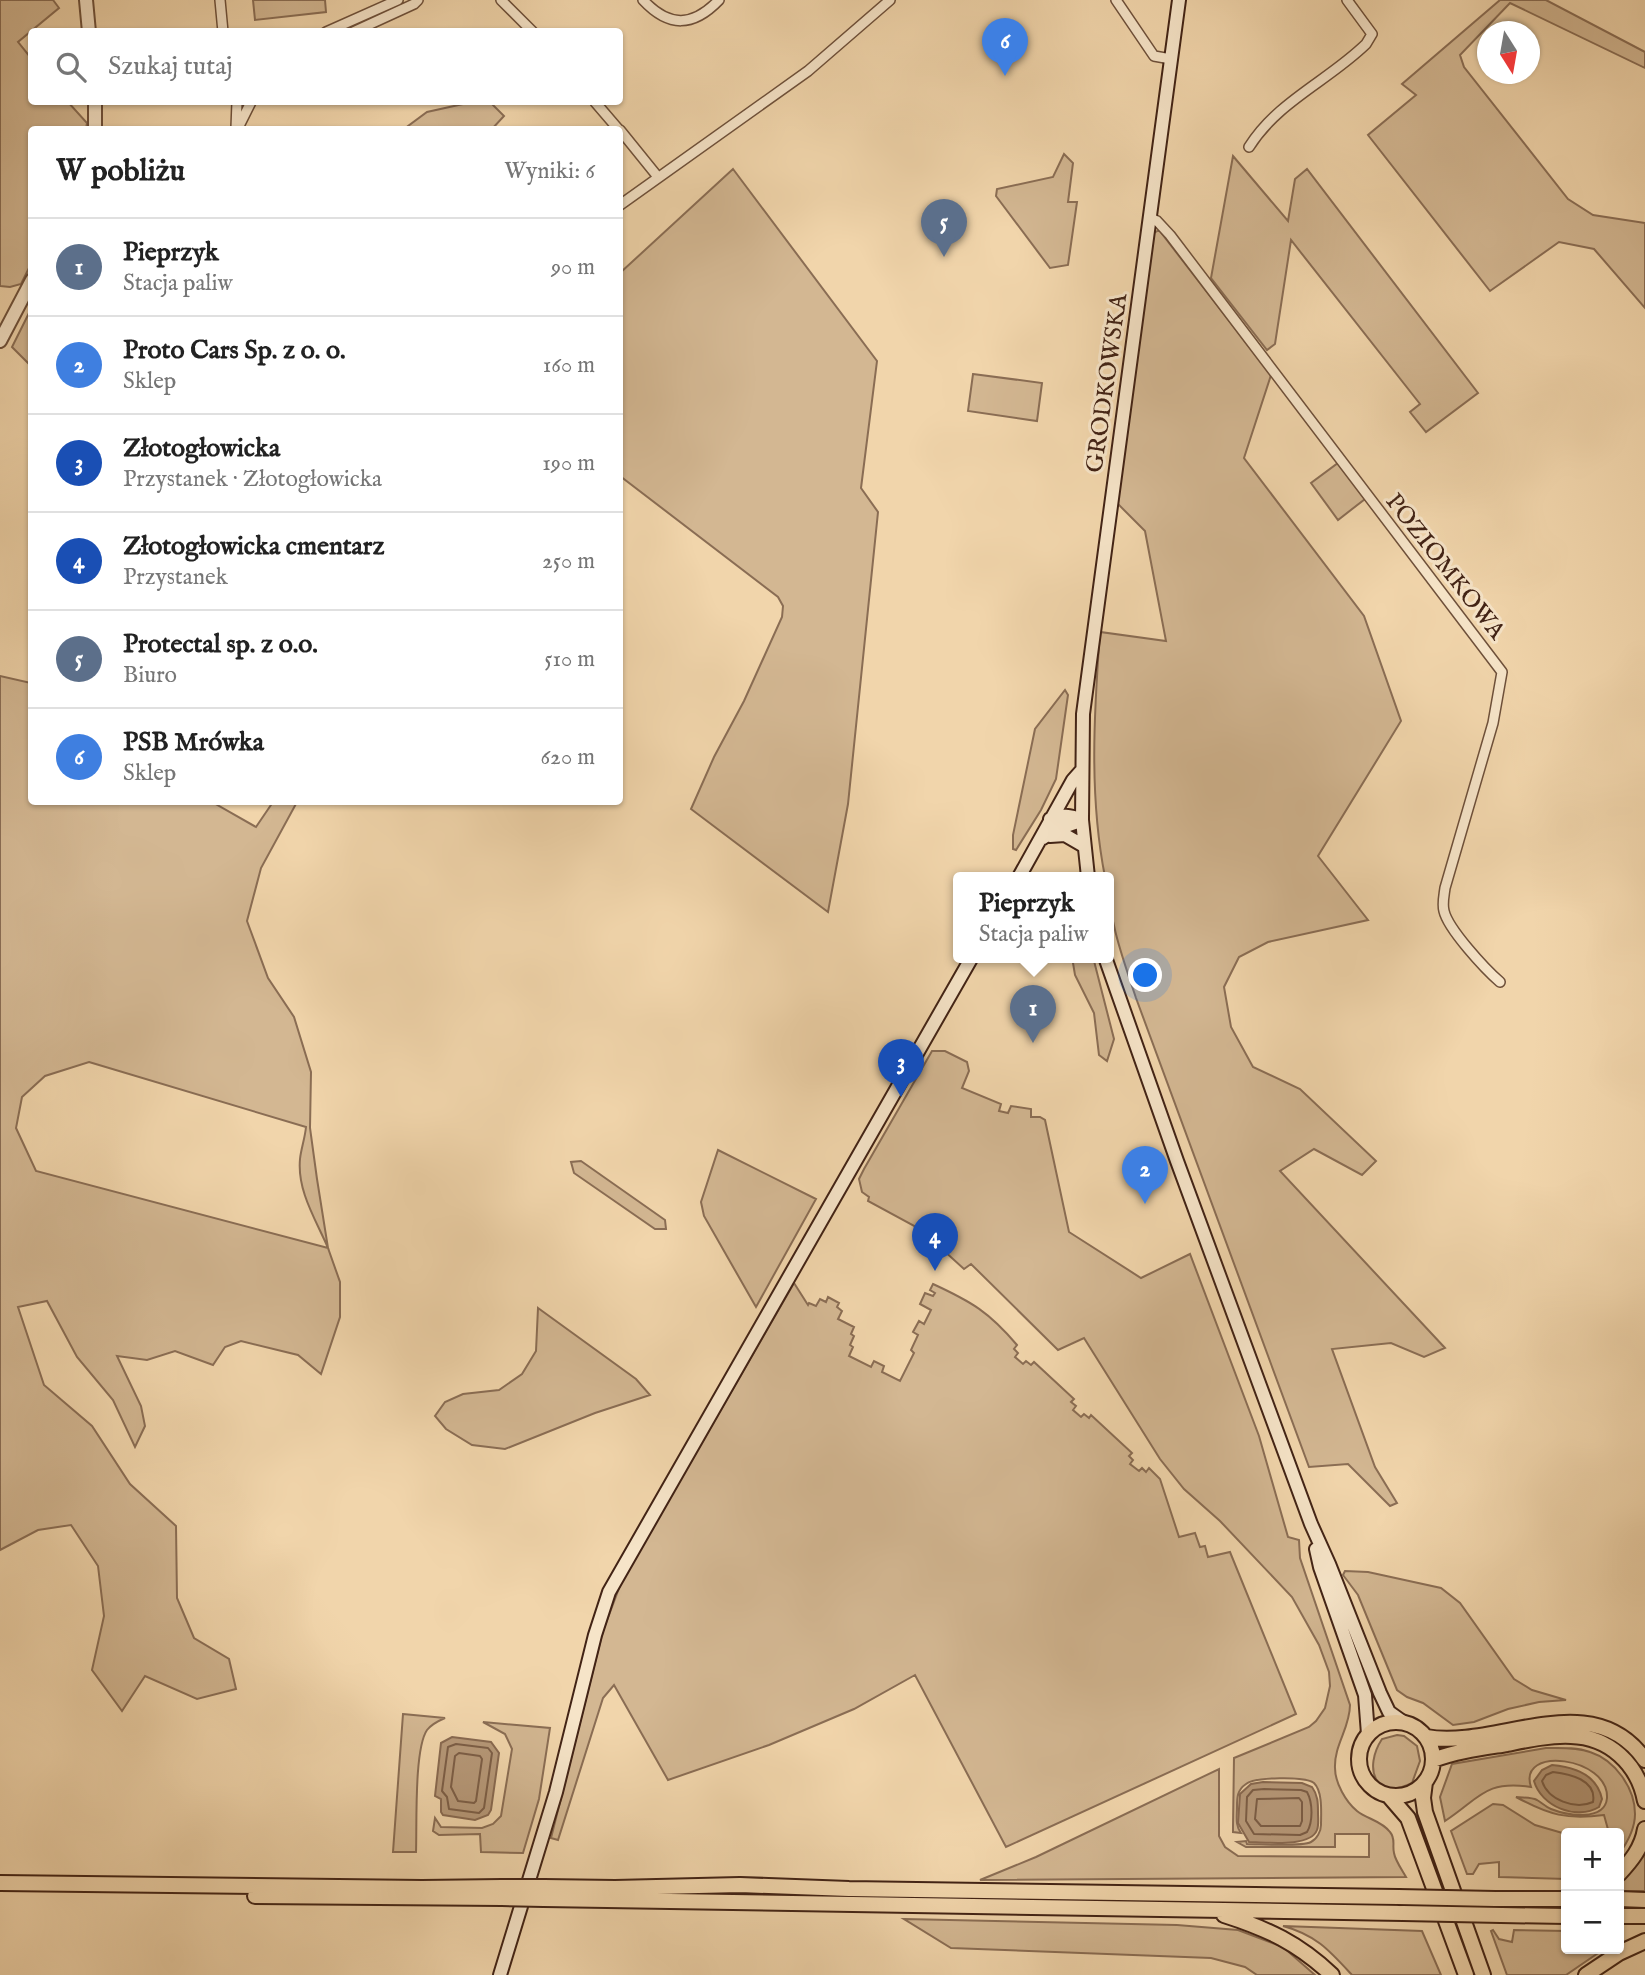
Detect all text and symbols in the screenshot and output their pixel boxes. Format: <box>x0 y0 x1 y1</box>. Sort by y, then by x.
pin: 6 <box>982 18 1028 76</box>
north arrow <box>1477 21 1540 84</box>
search box <box>28 28 623 105</box>
icon: search <box>52 48 90 86</box>
text: Szukaj tutaj <box>108 50 233 83</box>
text: W pobliżu <box>56 153 185 191</box>
text: Wyniki: 6 <box>504 157 595 186</box>
pin: 5 <box>921 199 967 257</box>
text: Pieprzyk <box>123 236 219 269</box>
text: 1 <box>75 253 83 282</box>
text: 90 m <box>551 253 595 282</box>
text: Stacja paliw <box>123 269 233 298</box>
street label: GRODKOWSKA <box>1080 291 1136 475</box>
text: Proto Cars Sp. z o. o. <box>123 334 346 367</box>
text: 2 <box>74 351 84 380</box>
text: 160 m <box>543 351 595 380</box>
text: Sklep <box>123 367 176 396</box>
text: Złotogłowicka <box>123 432 280 465</box>
text: 3 <box>75 449 83 478</box>
text: 190 m <box>542 449 595 478</box>
text: Przystanek · Złotogłowicka <box>123 465 382 494</box>
street label: POZIOMKOWA <box>1378 487 1512 647</box>
text: Złotogłowicka cmentarz <box>123 530 384 563</box>
text: 4 <box>73 547 85 576</box>
text: 250 m <box>542 547 595 576</box>
text: Przystanek <box>123 563 228 592</box>
text: Protectal sp. z o.o. <box>123 628 318 661</box>
text: 5 <box>75 645 83 674</box>
text: 510 m <box>544 645 595 674</box>
text: Biuro <box>123 661 177 690</box>
text: PSB Mrówka <box>123 726 264 759</box>
text: 6 <box>74 743 84 772</box>
text: 620 m <box>540 743 595 772</box>
text: Sklep <box>123 759 176 788</box>
popup <box>953 872 1114 963</box>
text: Pieprzyk <box>979 887 1074 920</box>
text: Stacja paliw <box>979 920 1088 949</box>
your location <box>1128 958 1162 992</box>
pin: 1 <box>1010 985 1056 1043</box>
pin: 3 <box>878 1039 924 1097</box>
pin: 2 <box>1122 1146 1168 1204</box>
pin: 4 <box>912 1213 958 1271</box>
map controls <box>1561 1828 1624 1954</box>
button: + <box>1561 1828 1624 1891</box>
button: − <box>1561 1891 1624 1954</box>

